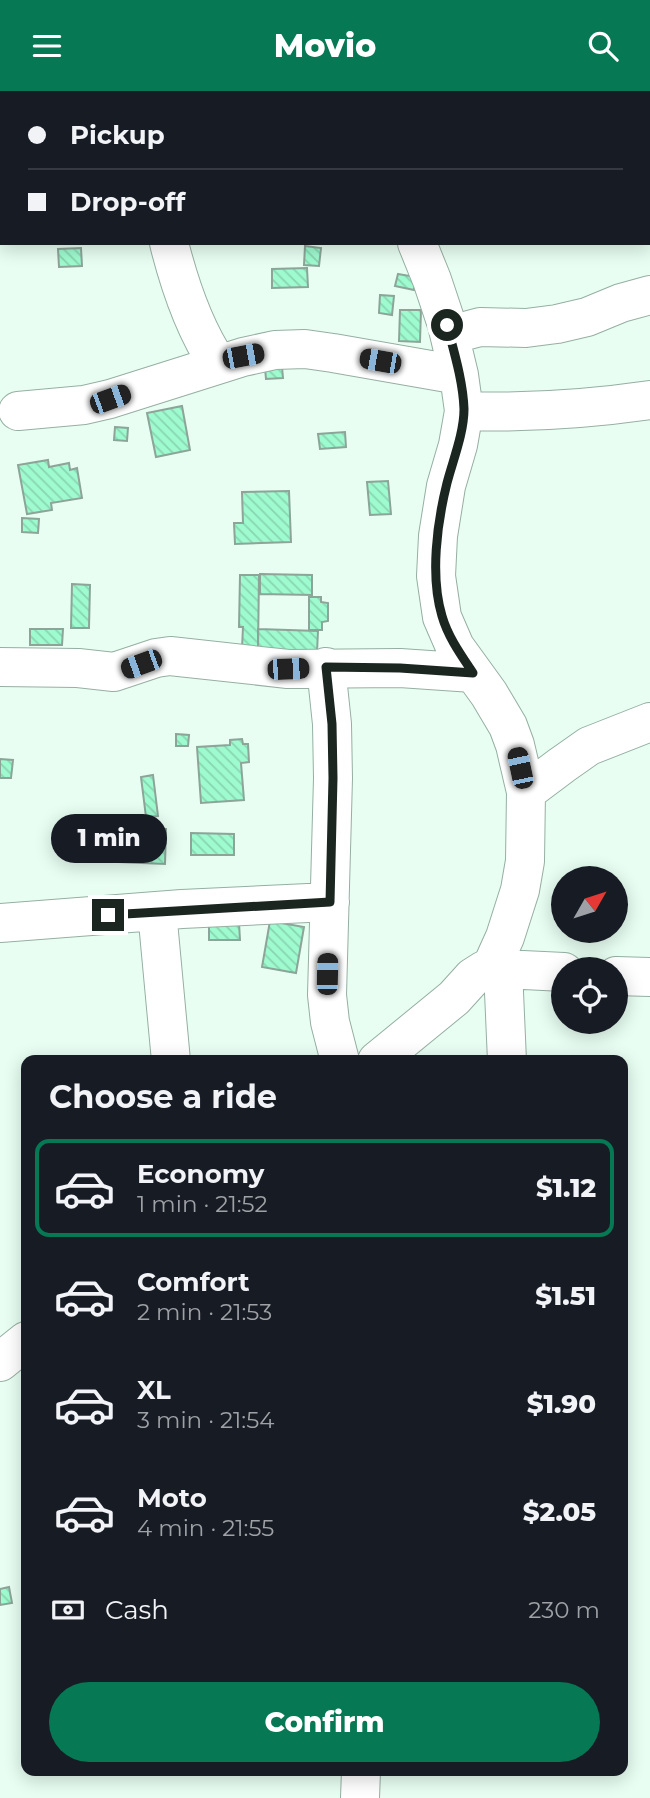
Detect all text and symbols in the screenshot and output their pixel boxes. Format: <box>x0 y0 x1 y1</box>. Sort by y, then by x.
text: Movio <box>274 26 376 65</box>
icon: menu <box>28 27 66 65</box>
icon: search <box>584 27 622 65</box>
text: Pickup <box>70 119 165 151</box>
text: Drop-off <box>70 186 185 218</box>
route start <box>431 309 463 341</box>
car <box>221 342 266 370</box>
car <box>358 347 403 375</box>
car <box>87 382 134 416</box>
car <box>118 647 165 681</box>
car <box>267 658 310 680</box>
car <box>506 745 535 791</box>
callout: 1 min <box>50 813 166 863</box>
text: 1 min <box>77 824 141 852</box>
north arrow <box>551 866 628 943</box>
map controls <box>551 866 628 1034</box>
route end <box>92 899 124 931</box>
car <box>317 953 338 995</box>
button: locate <box>551 957 628 1034</box>
text: Choose a ride <box>49 1077 277 1116</box>
icon: car <box>53 1157 116 1220</box>
text: Economy <box>137 1158 264 1190</box>
text: $1.12 <box>536 1172 596 1204</box>
text: 1 min · 21:52 <box>137 1190 268 1218</box>
icon: car <box>53 1265 116 1328</box>
text: Comfort <box>137 1266 249 1298</box>
text: $1.51 <box>535 1280 596 1312</box>
text: 2 min · 21:53 <box>137 1298 272 1326</box>
icon: car <box>53 1373 116 1436</box>
text: XL <box>137 1374 171 1406</box>
text: $1.90 <box>527 1388 596 1420</box>
text: 3 min · 21:54 <box>137 1406 274 1434</box>
icon: car <box>53 1481 116 1544</box>
text: Moto <box>137 1482 207 1514</box>
text: $2.05 <box>523 1496 596 1528</box>
text: 4 min · 21:55 <box>137 1514 274 1542</box>
icon: cash <box>49 1591 87 1629</box>
text: Cash <box>105 1594 169 1626</box>
text: 230 m <box>528 1596 600 1624</box>
button: Confirm <box>49 1682 600 1762</box>

